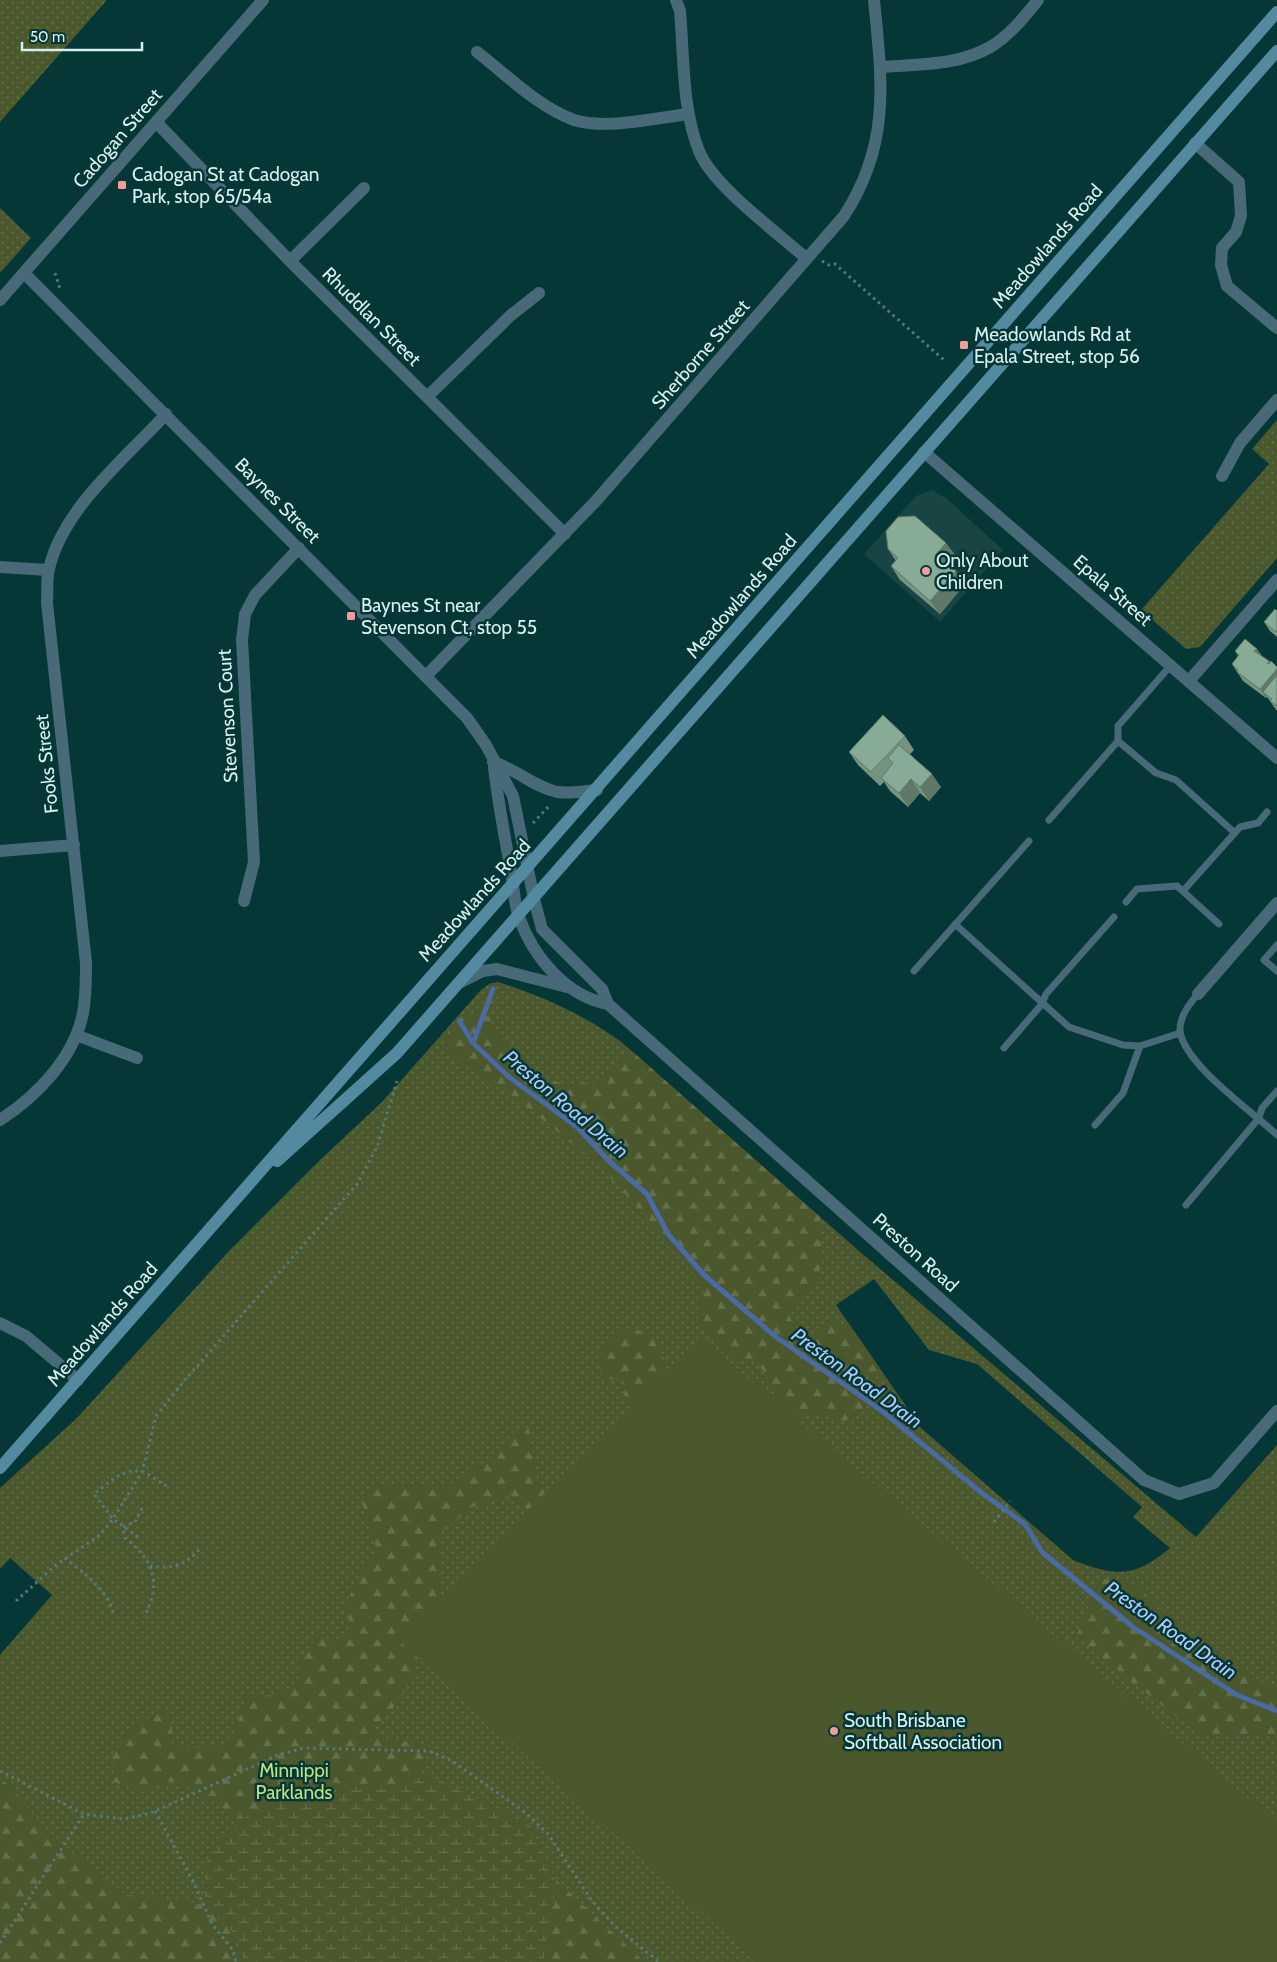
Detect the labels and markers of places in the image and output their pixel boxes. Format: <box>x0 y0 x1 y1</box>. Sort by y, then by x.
place label: Cadogan St at Cadogan Park, stop 65/54a <box>132 163 319 208</box>
marker: Cadogan St at Cadogan Park, stop 65/54a <box>116 179 128 191</box>
place label: Meadowlands Rd at Epala Street, stop 56 <box>974 323 1140 368</box>
marker: Meadowlands Rd at Epala Street, stop 56 <box>958 339 970 351</box>
place label: Only About Children <box>936 549 1029 594</box>
marker: Only About Children <box>920 565 932 577</box>
place label: Baynes St near Stevenson Ct, stop 55 <box>361 594 537 639</box>
marker: Baynes St near Stevenson Ct, stop 55 <box>345 610 357 622</box>
place label: South Brisbane Softball Association <box>844 1709 1002 1754</box>
marker: South Brisbane Softball Association <box>828 1725 840 1737</box>

